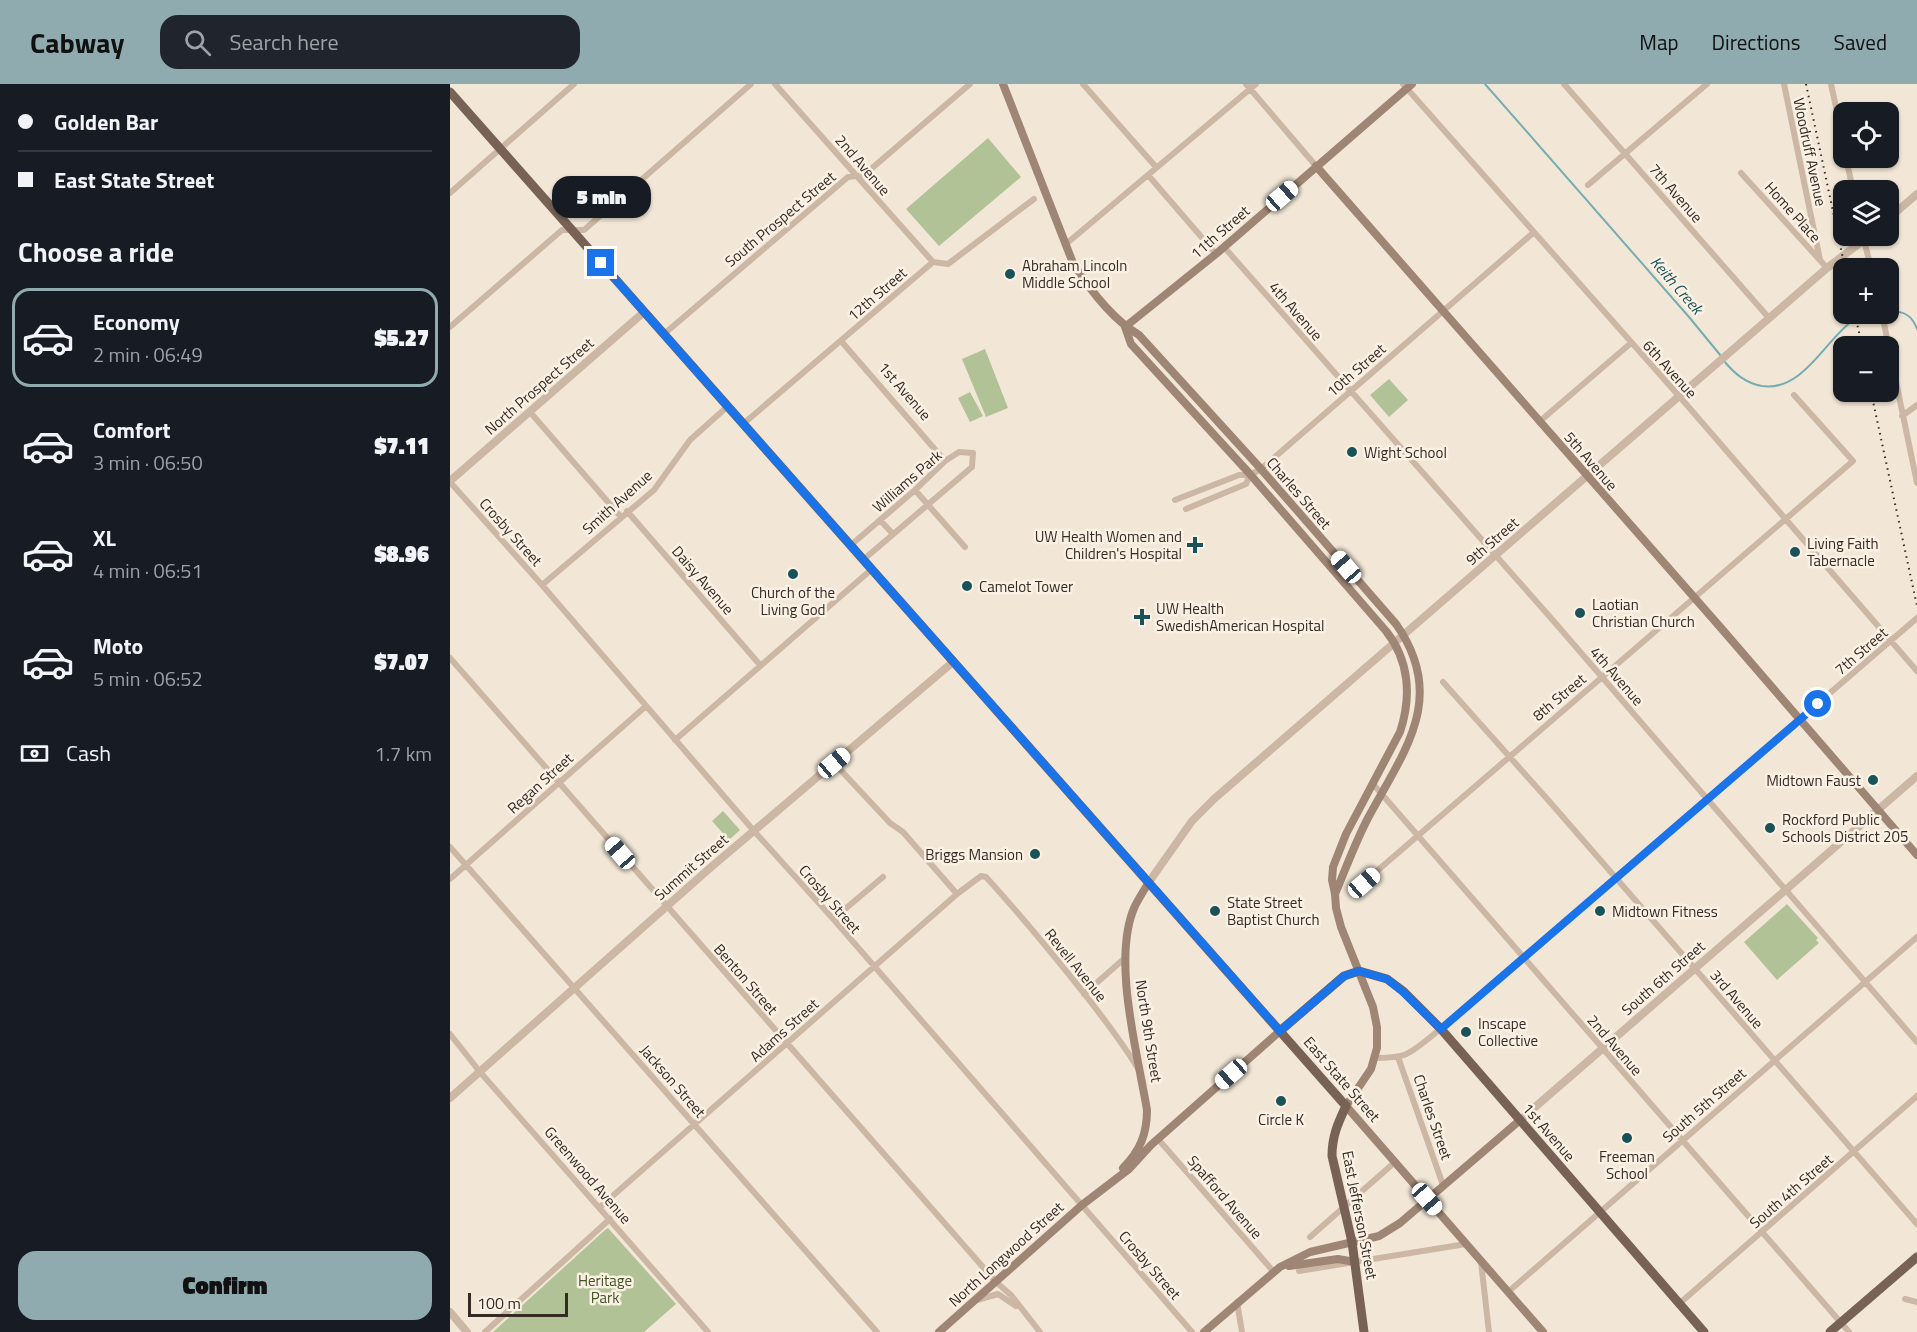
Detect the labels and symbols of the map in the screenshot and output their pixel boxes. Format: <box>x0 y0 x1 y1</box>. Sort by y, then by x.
street label: Woodruff Avenue <box>1787 96 1833 208</box>
street label: 2nd Avenue <box>830 129 896 201</box>
street label: 7th Avenue <box>1644 158 1708 228</box>
street label: South Prospect Street <box>719 165 841 272</box>
callout: 5 min <box>552 176 651 218</box>
street label: Home Place <box>1759 176 1827 248</box>
car <box>1263 177 1301 215</box>
street label: 11th Street <box>1185 199 1255 264</box>
route end <box>587 249 614 276</box>
water label: Keith Creek <box>1645 251 1710 321</box>
place label: Abraham Lincoln Middle School <box>1022 254 1127 294</box>
street label: 12th Street <box>842 261 912 326</box>
marker: Abraham Lincoln Middle School <box>1003 267 1017 281</box>
street label: 4th Avenue <box>1264 276 1328 346</box>
street label: North Prospect Street <box>479 332 599 440</box>
street label: 6th Avenue <box>1637 335 1703 403</box>
street label: 10th Street <box>1321 337 1391 402</box>
street label: 1st Avenue <box>873 357 937 425</box>
street label: 5th Avenue <box>1559 426 1623 496</box>
place label: Wight School <box>1364 441 1447 464</box>
street label: Williams Park <box>867 444 947 518</box>
marker: Wight School <box>1345 445 1359 459</box>
street label: Charles Street <box>1261 452 1337 535</box>
street label: Smith Avenue <box>577 464 657 540</box>
street label: Crosby Street <box>474 493 548 572</box>
street label: 9th Street <box>1460 511 1524 571</box>
place label: UW Health Women and Children's Hospital <box>1035 525 1182 565</box>
place label: Living Faith Tabernacle <box>1807 532 1879 572</box>
marker: UW Health Women and Children's Hospital <box>1186 536 1204 554</box>
street label: Daisy Avenue <box>667 540 739 620</box>
marker: Living Faith Tabernacle <box>1788 545 1802 559</box>
car <box>1327 548 1365 586</box>
marker: Church of the Living God <box>786 567 800 581</box>
place label: Camelot Tower <box>979 575 1073 598</box>
marker: Camelot Tower <box>960 579 974 593</box>
place label: Church of the Living God <box>751 581 835 621</box>
place label: Laotian Christian Church <box>1592 593 1695 633</box>
place label: UW Health SwedishAmerican Hospital <box>1156 597 1325 637</box>
marker: Laotian Christian Church <box>1573 606 1587 620</box>
marker: UW Health SwedishAmerican Hospital <box>1133 608 1151 626</box>
street label: 7th Street <box>1829 621 1893 681</box>
street label: 4th Avenue <box>1585 641 1649 711</box>
street label: 8th Street <box>1527 667 1591 726</box>
route start <box>1804 690 1831 717</box>
car <box>814 745 854 781</box>
street label: Regan Street <box>502 747 579 819</box>
place label: Midtown Faust <box>1766 769 1862 792</box>
marker: Midtown Faust <box>1866 773 1880 787</box>
place label: Rockford Public Schools District 205 <box>1782 808 1908 848</box>
marker: Rockford Public Schools District 205 <box>1763 821 1777 835</box>
street label: Summit Street <box>649 828 734 906</box>
car <box>601 834 639 872</box>
place label: Briggs Mansion <box>925 843 1023 866</box>
marker: Briggs Mansion <box>1028 847 1042 861</box>
street label: Crosby Street <box>793 859 867 939</box>
car <box>1345 864 1383 902</box>
place label: State Street Baptist Church <box>1227 891 1320 931</box>
place label: Midtown Fitness <box>1612 900 1718 923</box>
marker: State Street Baptist Church <box>1208 904 1222 918</box>
marker: Midtown Fitness <box>1593 904 1607 918</box>
street label: Revell Avenue <box>1039 923 1113 1007</box>
street label: South 6th Street <box>1616 935 1710 1021</box>
street label: Benton Street <box>708 938 784 1020</box>
street label: 3rd Avenue <box>1705 964 1769 1034</box>
street label: North 9th Street <box>1130 978 1169 1085</box>
street label: Adams Street <box>744 992 824 1067</box>
street label: 2nd Avenue <box>1582 1009 1648 1081</box>
place label: Inscape Collective <box>1478 1012 1538 1052</box>
marker: Inscape Collective <box>1459 1025 1473 1039</box>
street label: East State Street <box>1298 1031 1386 1127</box>
street label: Jackson Street <box>635 1039 712 1123</box>
car <box>1212 1055 1250 1093</box>
street label: South 5th Street <box>1657 1062 1751 1148</box>
street label: Charles Street <box>1408 1071 1459 1163</box>
marker: Circle K <box>1274 1094 1288 1108</box>
street label: 1st Avenue <box>1517 1098 1581 1166</box>
place label: Circle K <box>1258 1108 1304 1131</box>
street label: Greenwood Avenue <box>539 1121 637 1229</box>
marker: Freeman School <box>1620 1131 1634 1145</box>
place label: Freeman School <box>1599 1145 1655 1185</box>
street label: South 4th Street <box>1744 1148 1838 1234</box>
street label: East Jefferson Street <box>1336 1149 1384 1282</box>
street label: Spafford Avenue <box>1182 1150 1268 1244</box>
car <box>1408 1180 1446 1218</box>
street label: North Longwood Street <box>943 1196 1069 1312</box>
street label: Crosby Street <box>1113 1225 1187 1305</box>
park label: Heritage Park <box>578 1269 632 1309</box>
scale bar <box>468 1290 568 1318</box>

